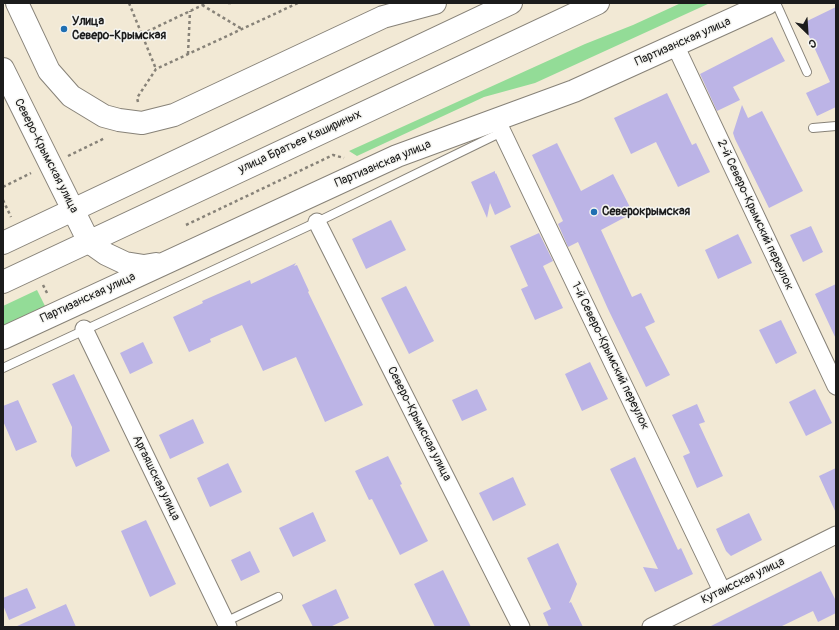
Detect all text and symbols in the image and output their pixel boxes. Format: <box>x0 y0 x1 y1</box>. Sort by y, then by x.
north arrow <box>787 12 827 52</box>
street label: Партизанская улица <box>633 14 733 70</box>
place label: Улица Северо-Крымская <box>72 15 166 43</box>
marker: Улица Северо-Крымская <box>59 24 69 34</box>
text: С <box>806 36 818 51</box>
street label: Северо-Крымская улица <box>11 96 81 216</box>
street label: улица Братьев Кашириных <box>236 107 364 177</box>
street label: Партизанская улица <box>333 137 433 191</box>
street label: 2-й Северо-Крымский переулок <box>714 137 796 293</box>
place label: Северокрымская <box>602 205 690 219</box>
marker: Северокрымская <box>589 207 599 217</box>
street label: Партизанская улица <box>38 270 138 326</box>
street label: 1-й Северо-Крымский переулок <box>568 280 652 432</box>
street label: Северо-Крымская улица <box>384 364 454 484</box>
street label: Аргаяшская улица <box>129 433 183 523</box>
street label: Кутаисская улица <box>699 555 787 607</box>

